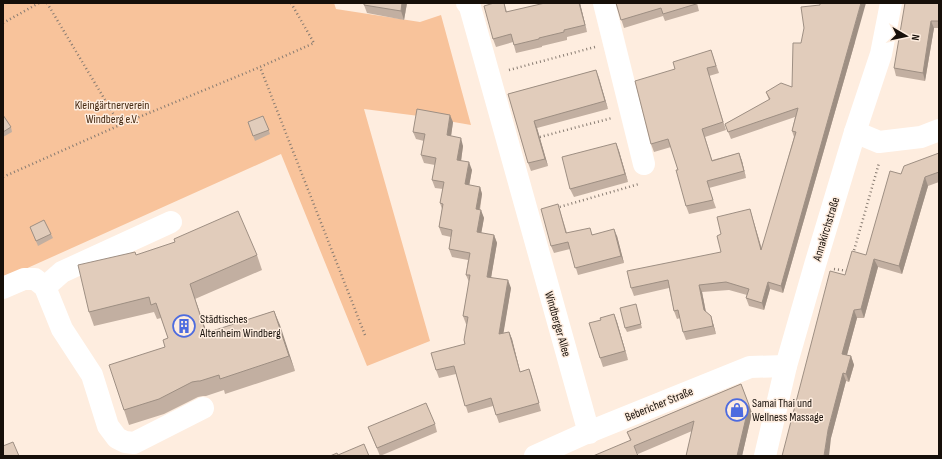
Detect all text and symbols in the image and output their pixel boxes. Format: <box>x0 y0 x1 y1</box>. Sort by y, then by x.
north arrow <box>886 16 926 56</box>
text: N <box>908 34 922 42</box>
park label: Kleingärtnerverein Windberg e.V. <box>75 98 149 127</box>
street label: Annakirchstraße <box>809 195 843 264</box>
street label: Windberger Allee <box>541 290 574 359</box>
place label: Städtisches Altenheim Windberg <box>199 312 281 341</box>
building icon: Städtisches Altenheim Windberg <box>171 313 197 339</box>
street label: Bebericher Straße <box>623 384 696 425</box>
place label: Samai Thai und Wellness Massage <box>752 396 824 425</box>
shop icon: Samai Thai und Wellness Massage <box>724 397 750 423</box>

